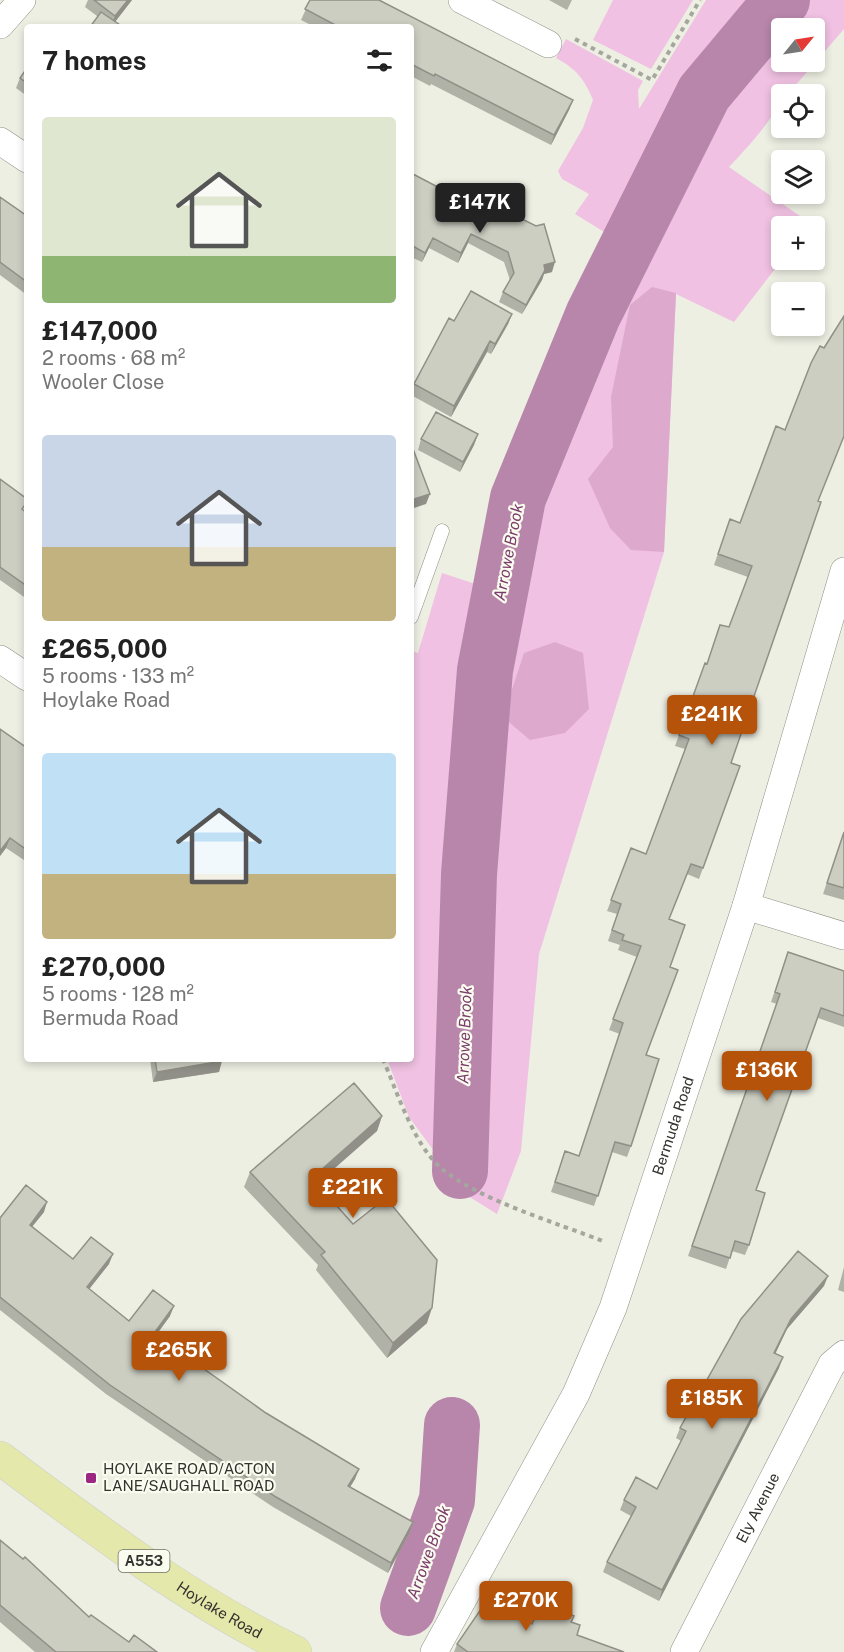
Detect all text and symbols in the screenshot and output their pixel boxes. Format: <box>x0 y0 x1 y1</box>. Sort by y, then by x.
north arrow <box>771 18 825 72</box>
map controls <box>771 18 825 336</box>
icon: filters <box>363 44 396 77</box>
text: 7 homes <box>42 45 146 76</box>
button: locate <box>771 84 825 138</box>
button: layers <box>771 150 825 204</box>
icon: home <box>165 156 273 264</box>
pin: £147K <box>438 183 522 234</box>
text: £147K <box>449 190 511 214</box>
button: + <box>771 216 825 270</box>
button: − <box>771 282 825 336</box>
text: £147,000 <box>42 315 158 346</box>
text: 2 rooms · 68 m² <box>42 346 185 370</box>
text: Wooler Close <box>42 370 164 394</box>
icon: home <box>165 474 273 582</box>
water label: Arrowe Brook <box>490 502 527 602</box>
text: £265,000 <box>42 633 167 664</box>
text: 5 rooms · 133 m² <box>42 664 194 688</box>
text: Hoylake Road <box>42 688 170 712</box>
pin: £241K <box>670 695 754 746</box>
text: £241K <box>681 702 743 726</box>
icon: home <box>165 792 273 900</box>
text: £270,000 <box>42 951 165 982</box>
text: 5 rooms · 128 m² <box>42 982 194 1006</box>
water label: Arrowe Brook <box>453 985 476 1084</box>
text: Bermuda Road <box>42 1006 179 1030</box>
pin: £136K <box>725 1051 809 1102</box>
text: £136K <box>736 1058 798 1082</box>
street label: Bermuda Road <box>649 1074 697 1177</box>
pin: £221K <box>311 1168 395 1219</box>
text: £221K <box>322 1175 384 1199</box>
pin: £265K <box>137 1331 221 1382</box>
text: £265K <box>146 1338 212 1362</box>
pin: £185K <box>670 1379 754 1430</box>
text: £185K <box>681 1386 743 1410</box>
place label: HOYLAKE ROAD/ACTON LANE/SAUGHALL ROAD <box>103 1460 275 1494</box>
street label: Ely Avenue <box>733 1470 783 1546</box>
marker: HOYLAKE ROAD/ACTON LANE/SAUGHALL ROAD <box>84 1471 98 1485</box>
water label: Arrowe Brook <box>403 1503 454 1601</box>
road number: A553 <box>118 1550 170 1572</box>
street label: Hoylake Road <box>174 1578 265 1642</box>
pin: £270K <box>484 1581 568 1632</box>
text: £270K <box>493 1588 559 1612</box>

